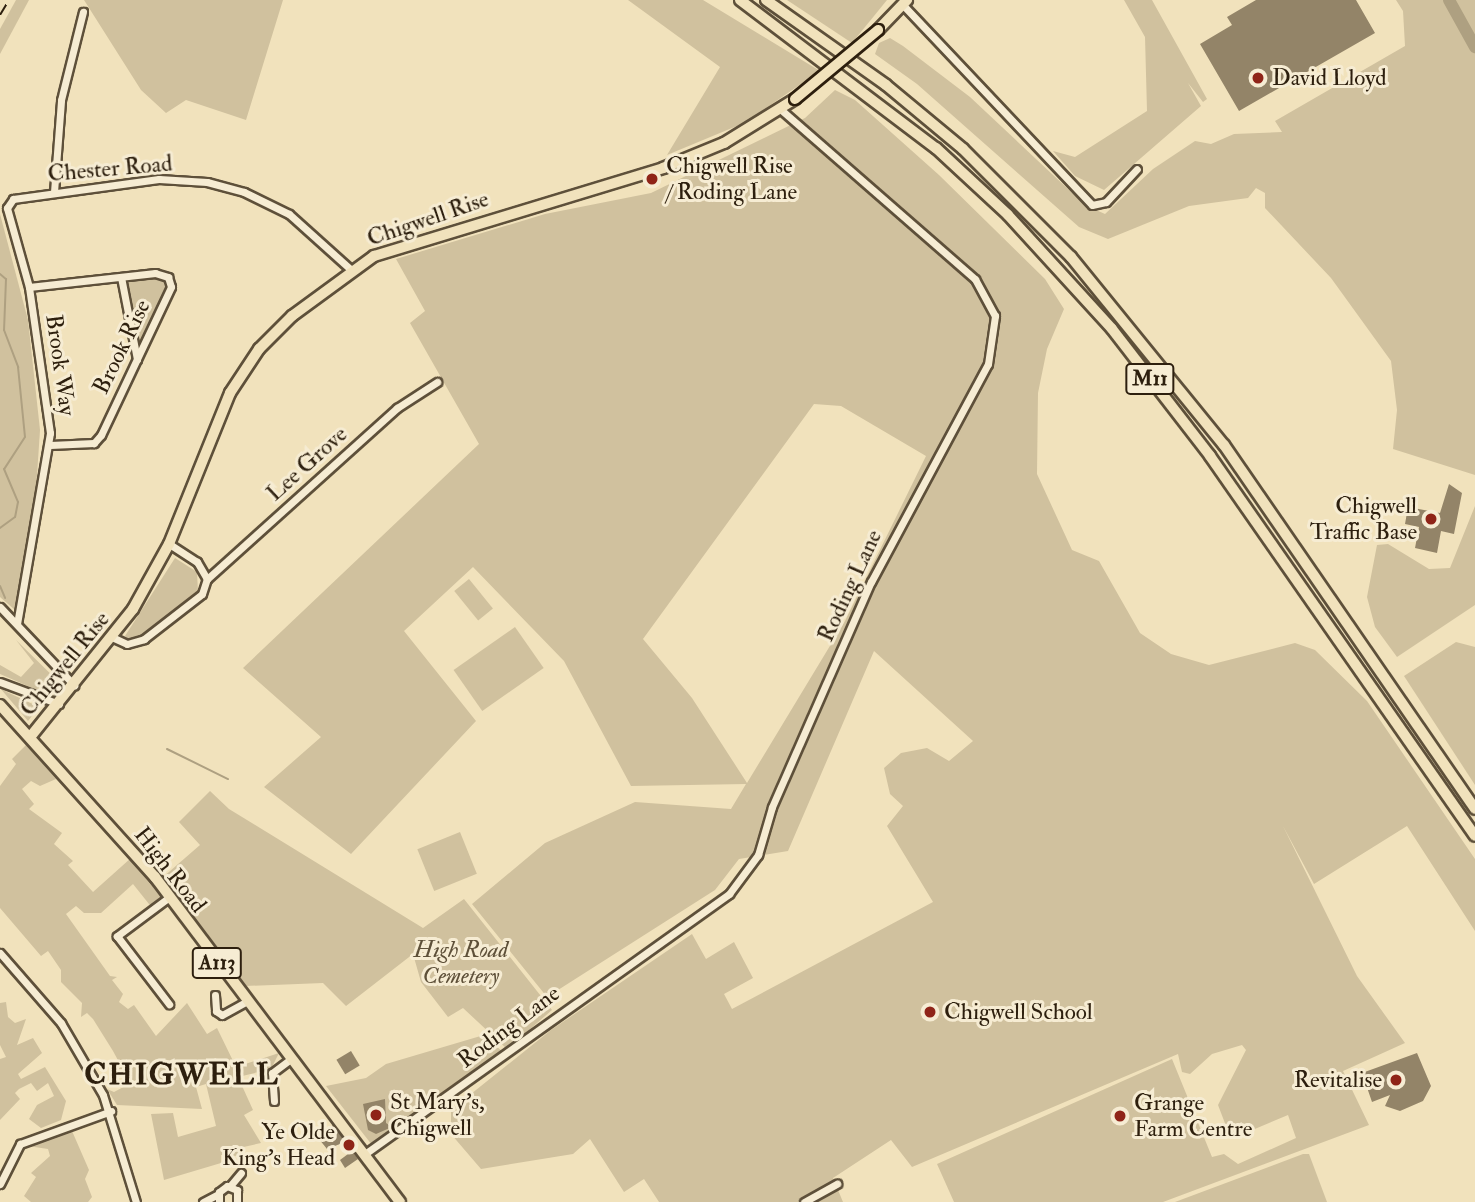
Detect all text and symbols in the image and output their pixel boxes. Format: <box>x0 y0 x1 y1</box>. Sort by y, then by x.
place label: David Lloyd <box>1272 64 1387 92</box>
marker: David Lloyd <box>1250 70 1266 86</box>
street label: Chester Road <box>47 150 173 188</box>
place label: Chigwell Rise / Roding Lane <box>666 152 797 206</box>
marker: Chigwell Rise / Roding Lane <box>644 171 660 187</box>
street label: Chigwell Rise <box>364 185 492 253</box>
street label: Brook Rise <box>87 295 157 399</box>
street label: Brook Way <box>39 313 81 417</box>
road number: M11 <box>1124 362 1176 396</box>
street label: Lee Grove <box>261 421 353 507</box>
place label: Chigwell Traffic Base <box>1310 492 1417 546</box>
marker: Chigwell Traffic Base <box>1423 511 1439 527</box>
street label: Roding Lane <box>812 526 888 646</box>
street label: Chigwell Rise <box>14 606 116 722</box>
street label: High Road <box>128 822 212 918</box>
park label: High Road Cemetery <box>414 936 508 990</box>
road number: A113 <box>191 946 243 981</box>
street label: Roding Lane <box>453 980 565 1074</box>
place label: Chigwell School <box>944 998 1093 1026</box>
marker: Chigwell School <box>922 1004 938 1020</box>
district label: CHIGWELL <box>85 1057 279 1093</box>
place label: Revitalise <box>1294 1066 1382 1094</box>
marker: Revitalise <box>1388 1072 1404 1088</box>
place label: St Mary's, Chigwell <box>390 1088 485 1142</box>
place label: Grange Farm Centre <box>1134 1089 1252 1143</box>
marker: St Mary's, Chigwell <box>368 1107 384 1123</box>
marker: Grange Farm Centre <box>1112 1108 1128 1124</box>
place label: Ye Olde King's Head <box>222 1118 335 1172</box>
marker: Ye Olde King's Head <box>341 1137 357 1153</box>

